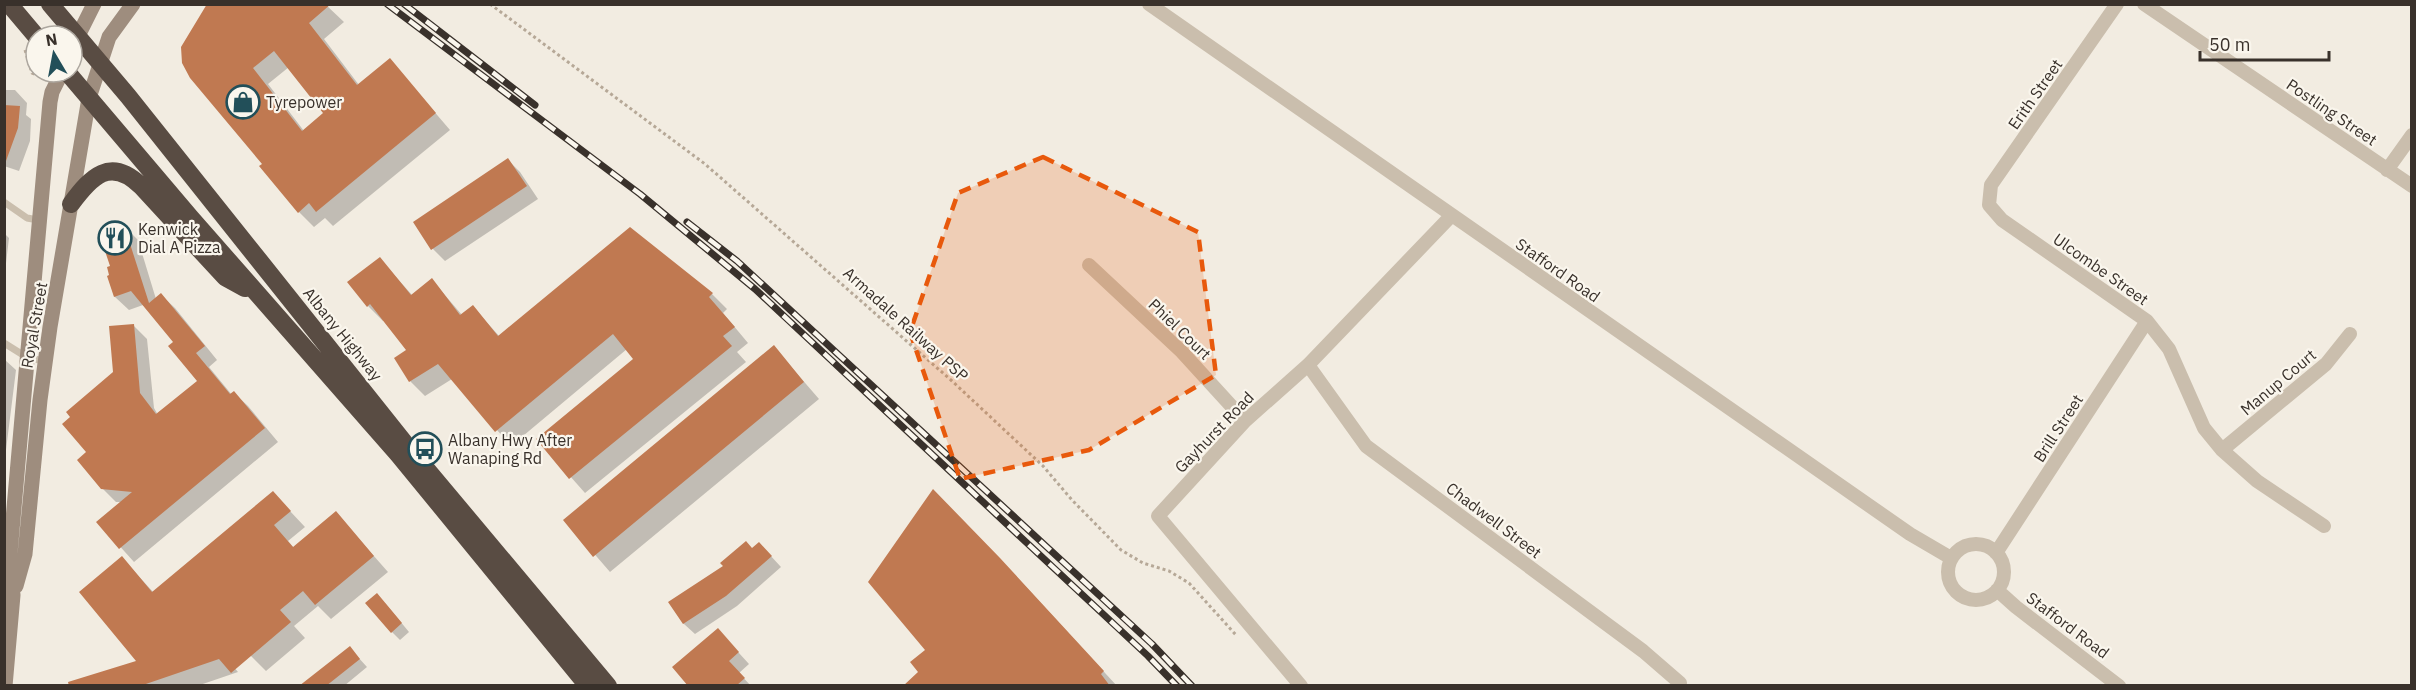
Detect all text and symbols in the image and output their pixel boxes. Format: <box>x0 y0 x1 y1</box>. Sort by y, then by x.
north arrow <box>24 24 84 84</box>
scale bar <box>2200 24 2329 62</box>
text: N <box>44 28 59 50</box>
text: 50 m <box>2209 33 2251 56</box>
street label: Erith Street <box>2003 55 2067 133</box>
street label: Postling Street <box>2283 74 2381 150</box>
shop icon: Tyrepower <box>225 84 261 120</box>
place label: Tyrepower <box>266 92 342 112</box>
place label: Kenwick Dial A Pizza <box>138 219 221 257</box>
restaurant icon: Kenwick Dial A Pizza <box>97 220 133 256</box>
street label: Ulcombe Street <box>2049 229 2153 309</box>
street label: Stafford Road <box>1512 234 1604 306</box>
street label: Armadale Railway PSP <box>839 263 973 386</box>
street label: Royal Street <box>17 280 51 370</box>
street label: Albany Highway <box>299 283 387 385</box>
street label: Phiel Court <box>1145 294 1215 364</box>
street label: Manup Court <box>2236 345 2320 419</box>
street label: Gayhurst Road <box>1170 387 1258 477</box>
street label: Brill Street <box>2029 390 2087 466</box>
place label: Albany Hwy After Wanaping Rd <box>448 430 572 468</box>
bus stop icon: Albany Hwy After Wanaping Rd <box>407 431 443 467</box>
street label: Chadwell Street <box>1442 478 1546 562</box>
street label: Stafford Road <box>2023 587 2113 663</box>

